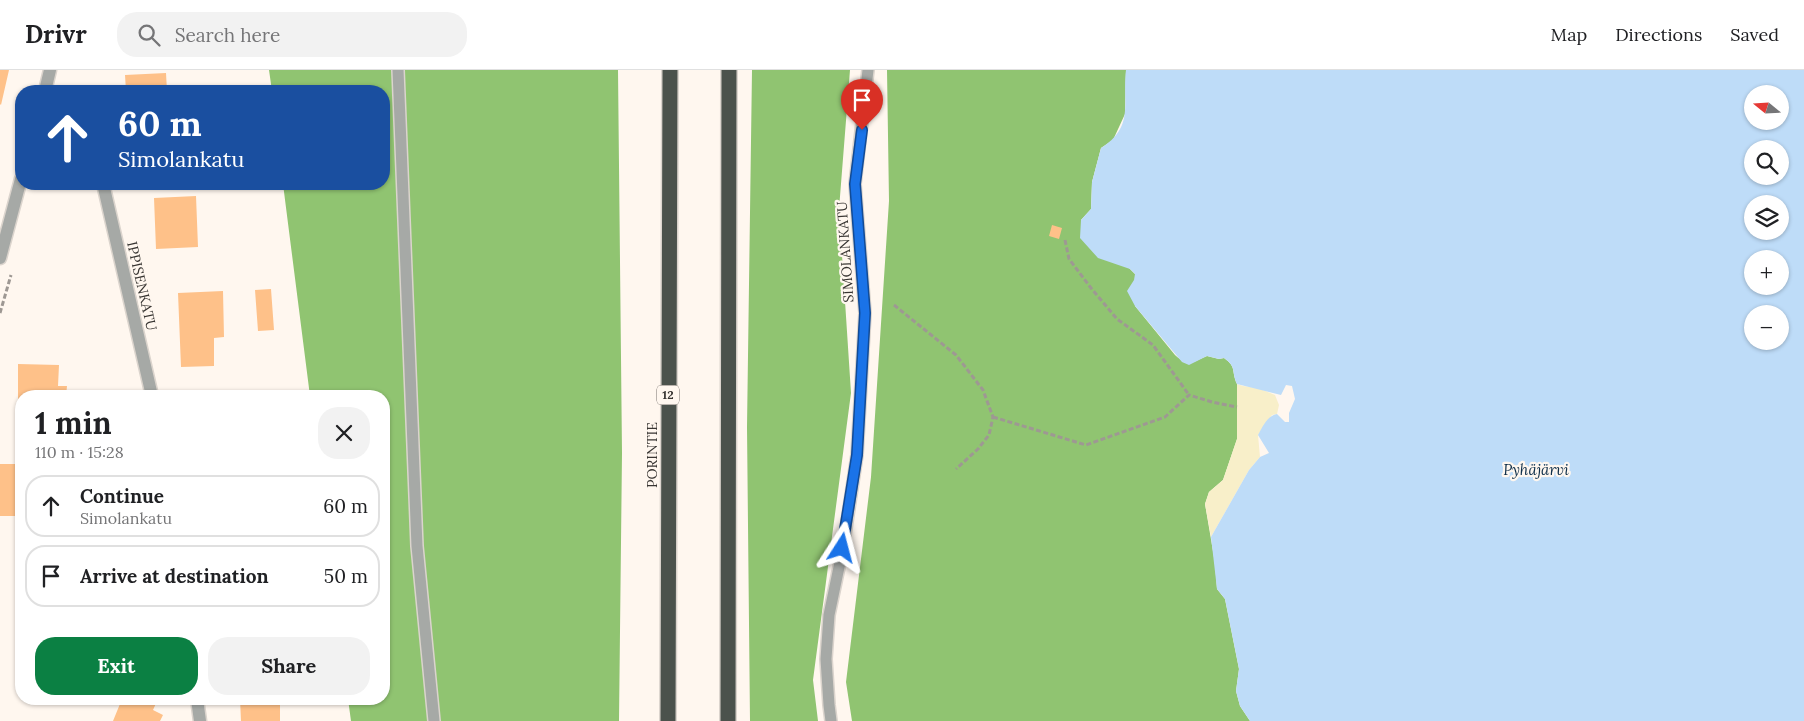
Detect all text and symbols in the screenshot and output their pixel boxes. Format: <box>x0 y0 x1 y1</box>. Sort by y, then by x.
search box <box>117 12 467 57</box>
text: Drivr <box>25 19 87 50</box>
icon: search <box>135 21 163 49</box>
text: Search here <box>175 23 280 47</box>
text: Map <box>1551 23 1587 46</box>
text: Directions <box>1615 23 1702 46</box>
text: Saved <box>1730 23 1779 46</box>
pin <box>841 79 883 130</box>
north arrow <box>1744 85 1789 130</box>
map controls <box>1744 85 1789 350</box>
icon: arrive <box>848 86 876 114</box>
text: 60 m <box>118 101 202 146</box>
icon: ahead <box>35 105 100 170</box>
button: search <box>1744 140 1789 185</box>
text: Simolankatu <box>118 145 244 173</box>
button: layers <box>1744 195 1789 240</box>
street label: SIMOLANKATU <box>832 200 858 303</box>
street label: IPPISENKATU <box>123 240 161 333</box>
button: + <box>1744 250 1789 295</box>
button: − <box>1744 305 1789 350</box>
road number: 12 <box>657 386 679 404</box>
text: 1 min <box>35 404 112 442</box>
button: close <box>318 407 370 459</box>
street label: PORINTIE <box>643 422 661 488</box>
text: 110 m · 15:28 <box>35 442 124 462</box>
water label: Pyhäjärvi <box>1503 460 1569 479</box>
text: Continue <box>80 484 164 508</box>
icon: ahead <box>37 492 65 520</box>
text: 60 m <box>323 494 368 518</box>
text: Simolankatu <box>80 508 172 528</box>
position arrow <box>815 521 867 573</box>
icon: arrive <box>37 562 65 590</box>
text: Arrive at destination <box>80 564 269 588</box>
text: 50 m <box>324 564 368 588</box>
button: Exit <box>35 637 198 695</box>
button: Share <box>208 637 370 695</box>

